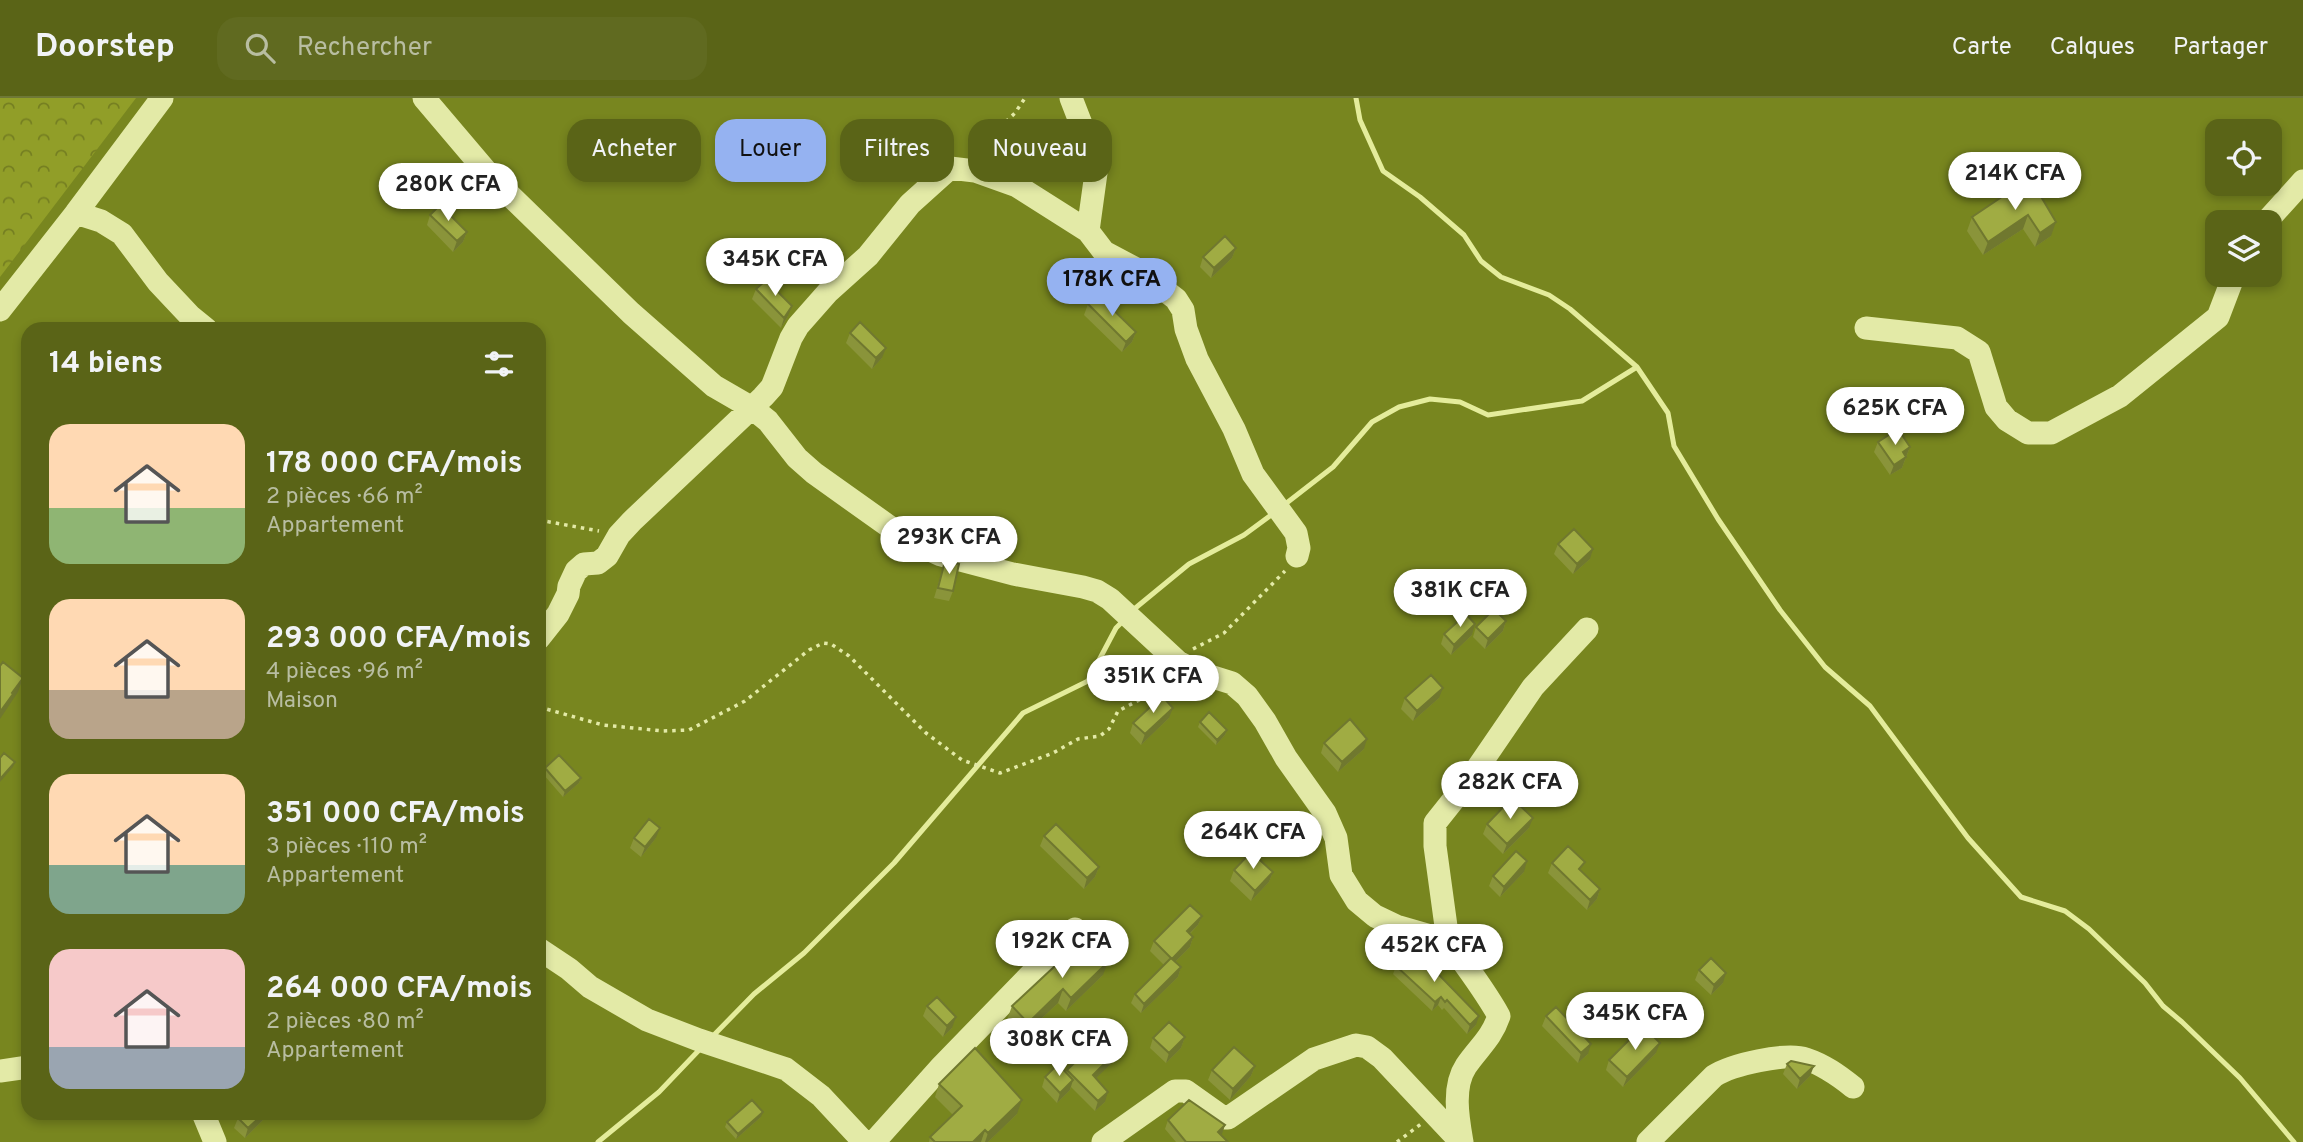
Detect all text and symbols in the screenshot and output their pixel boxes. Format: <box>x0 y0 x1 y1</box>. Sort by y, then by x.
search box <box>217 17 707 80</box>
text: Doorstep <box>35 27 175 69</box>
icon: search <box>241 29 279 67</box>
text: Rechercher <box>297 32 432 65</box>
text: Carte <box>1952 33 2012 63</box>
text: Calques <box>2050 33 2135 63</box>
text: Partager <box>2173 33 2268 63</box>
chip: Acheter <box>567 119 701 182</box>
chip: Louer <box>715 119 826 182</box>
chip: Filtres <box>840 119 954 182</box>
chip: Nouveau <box>968 119 1112 182</box>
map controls <box>2205 119 2282 287</box>
button: locate <box>2205 119 2282 196</box>
pin: 214K CFA <box>1943 152 2087 212</box>
text: 214K CFA <box>1964 160 2066 189</box>
pin: 280K CFA <box>376 164 520 223</box>
text: 280K CFA <box>395 171 501 200</box>
button: layers <box>2205 210 2282 287</box>
pin: 345K CFA <box>703 238 847 298</box>
text: 345K CFA <box>722 246 828 275</box>
pin: 178K CFA <box>1040 258 1184 318</box>
text: 178K CFA <box>1063 266 1161 295</box>
icon: filters <box>480 345 518 383</box>
text: 14 biens <box>49 346 163 383</box>
pin: 625K CFA <box>1823 388 1967 447</box>
text: 625K CFA <box>1842 395 1948 424</box>
text: 178 000 CFA/mois <box>266 446 523 483</box>
icon: home <box>105 452 189 536</box>
text: 2 pièces · 66 m² <box>266 483 423 512</box>
text: Appartement <box>266 512 404 541</box>
pin: 293K CFA <box>877 517 1021 576</box>
text: 293K CFA <box>896 524 1002 553</box>
pin: 381K CFA <box>1388 570 1532 629</box>
text: 381K CFA <box>1410 577 1510 606</box>
text: 293 000 CFA/mois <box>266 621 531 658</box>
icon: home <box>105 627 189 711</box>
pin: 351K CFA <box>1081 656 1225 715</box>
text: 4 pièces · 96 m² <box>266 658 423 687</box>
text: 351K CFA <box>1103 663 1203 692</box>
text: Maison <box>266 687 338 716</box>
pin: 282K CFA <box>1438 762 1582 821</box>
text: 282K CFA <box>1457 769 1563 798</box>
text: 351 000 CFA/mois <box>266 796 525 833</box>
icon: home <box>105 802 189 886</box>
pin: 264K CFA <box>1181 812 1325 871</box>
text: 264K CFA <box>1200 819 1306 848</box>
text: 3 pièces · 110 m² <box>266 833 427 862</box>
text: Appartement <box>266 862 404 891</box>
pin: 192K CFA <box>990 920 1134 980</box>
pin: 452K CFA <box>1362 924 1506 984</box>
text: 192K CFA <box>1012 928 1112 957</box>
text: 452K CFA <box>1381 932 1487 961</box>
text: 264 000 CFA/mois <box>266 971 533 1008</box>
icon: home <box>105 977 189 1061</box>
pin: 345K CFA <box>1563 992 1707 1052</box>
text: 345K CFA <box>1582 1000 1688 1029</box>
text: 2 pièces · 80 m² <box>266 1008 424 1037</box>
pin: 308K CFA <box>987 1018 1131 1078</box>
text: 308K CFA <box>1006 1026 1112 1055</box>
text: Appartement <box>266 1037 404 1066</box>

